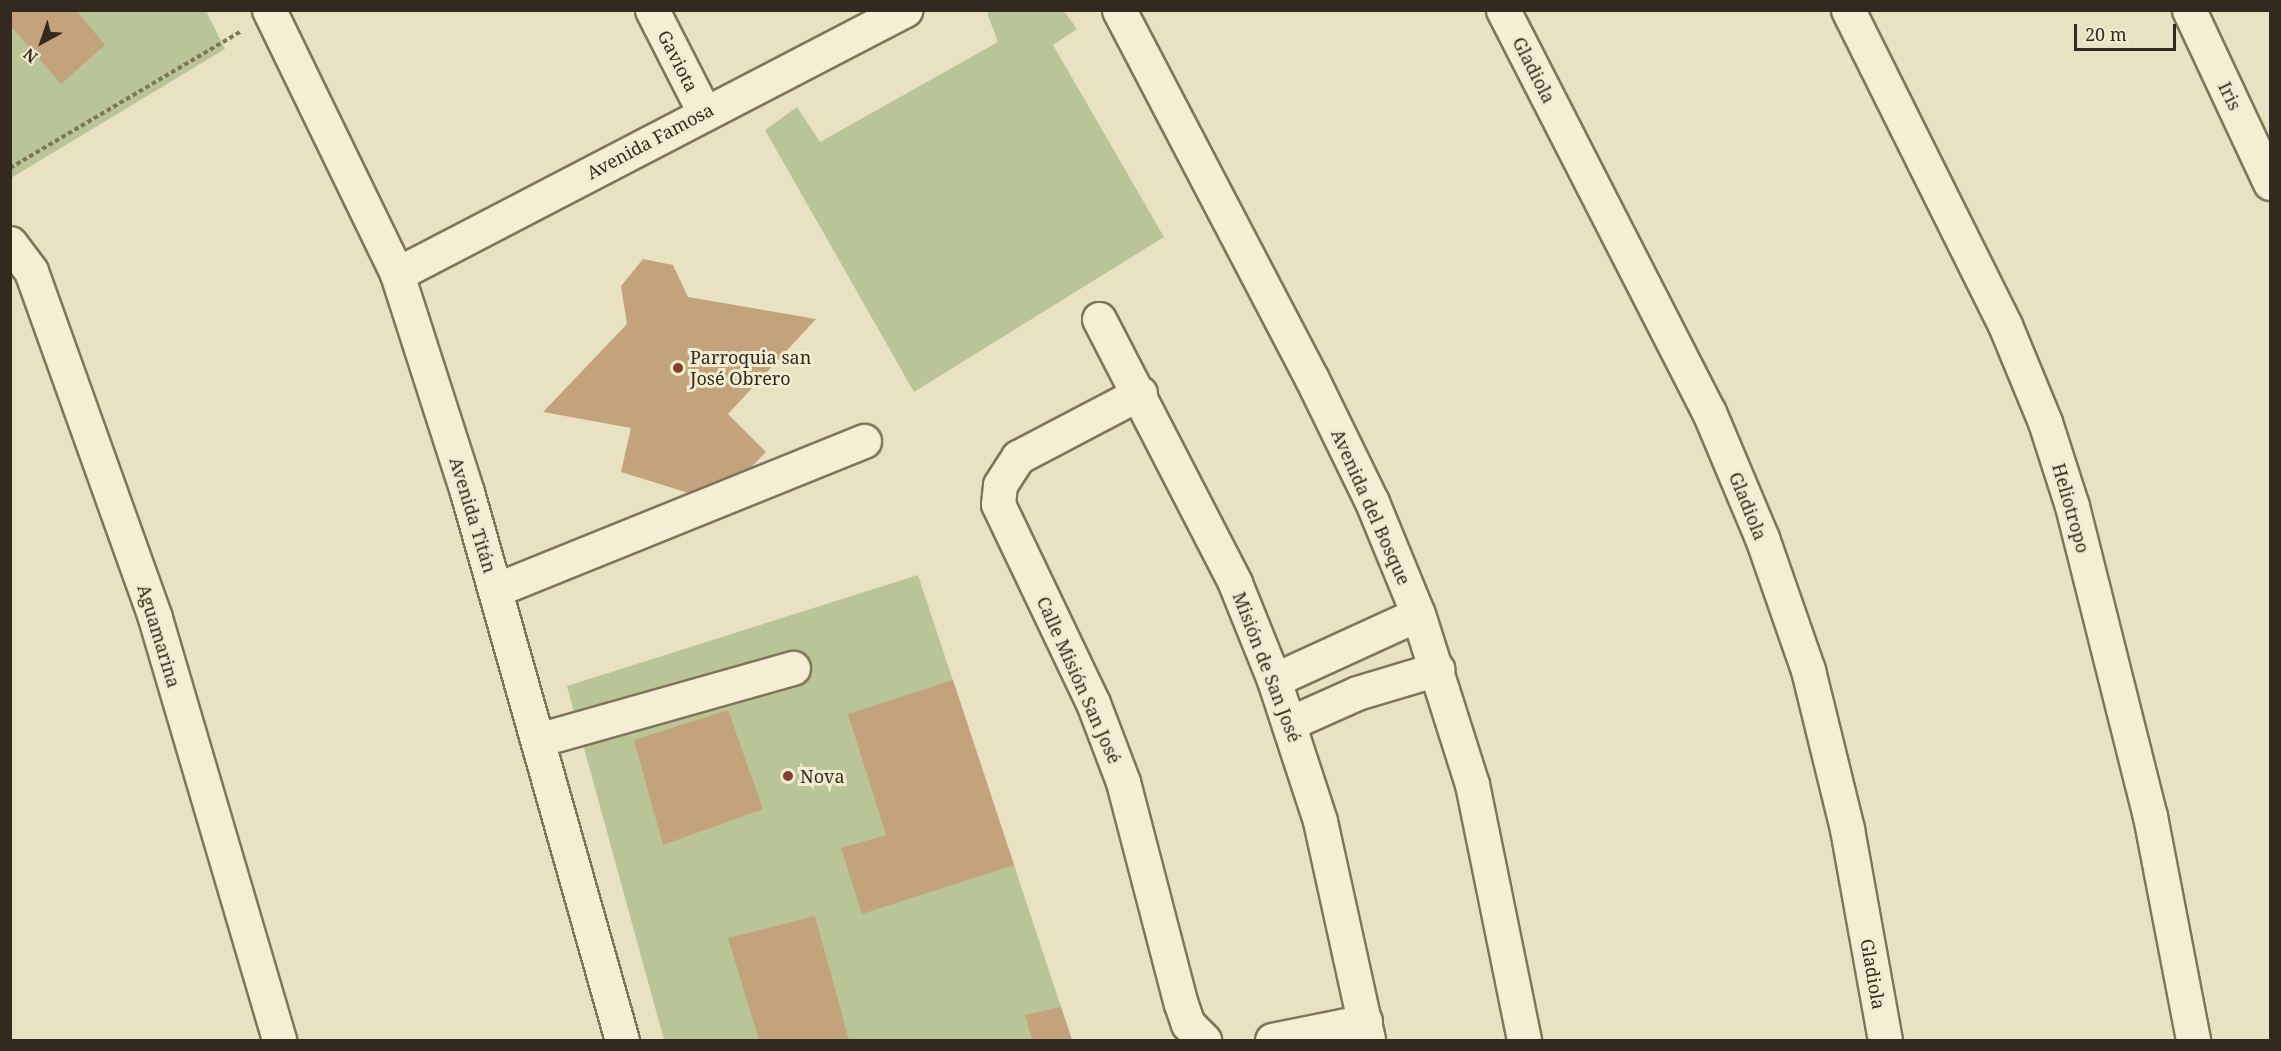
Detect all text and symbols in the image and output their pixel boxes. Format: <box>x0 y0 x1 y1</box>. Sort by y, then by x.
north arrow <box>12 12 72 72</box>
scale bar <box>2077 12 2179 50</box>
text: 20 m <box>2085 22 2127 46</box>
street label: Gaviota <box>653 27 703 95</box>
street label: Gladiola <box>1508 33 1560 107</box>
text: N <box>19 43 42 68</box>
street label: Iris <box>2214 78 2246 114</box>
street label: Avenida Famosa <box>583 98 717 184</box>
place label: Parroquia san José Obrero <box>690 347 811 389</box>
marker: Parroquia san José Obrero <box>671 361 685 375</box>
street label: Avenida del Bosque <box>1327 426 1415 588</box>
street label: Avenida Titán <box>445 455 501 575</box>
street label: Heliotropo <box>2048 461 2094 555</box>
street label: Gladiola <box>1725 469 1771 543</box>
street label: Aguamarina <box>133 582 185 690</box>
street label: Misión de San José <box>1228 589 1306 745</box>
street label: Calle Misión San José <box>1032 593 1126 767</box>
place label: Nova <box>800 765 845 787</box>
marker: Nova <box>781 769 795 783</box>
street label: Gladiola <box>1856 937 1890 1011</box>

